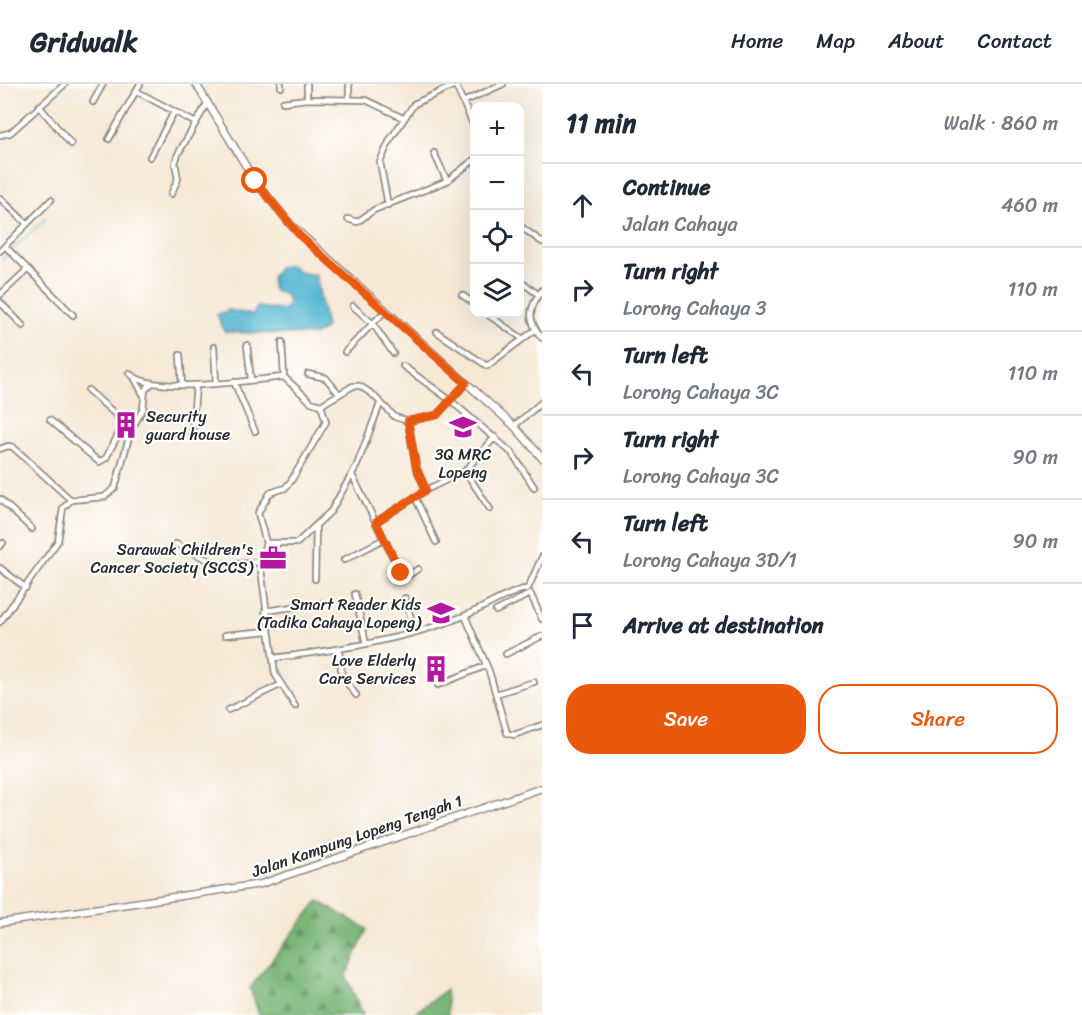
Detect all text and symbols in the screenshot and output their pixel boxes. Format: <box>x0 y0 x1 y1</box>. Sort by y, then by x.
text: Gridwalk <box>30 17 138 66</box>
text: Home <box>731 22 783 60</box>
text: Map <box>816 22 855 60</box>
text: About <box>888 22 945 60</box>
text: Contact <box>978 22 1052 60</box>
text: 11 min <box>566 100 636 146</box>
map controls <box>470 102 524 318</box>
button: + <box>470 102 524 156</box>
text: Walk · 860 m <box>944 106 1058 141</box>
button: − <box>470 156 524 210</box>
route start <box>241 167 267 193</box>
text: Continue <box>623 168 711 207</box>
text: 460 m <box>1001 188 1058 223</box>
icon: ahead <box>566 189 599 222</box>
text: Jalan Cahaya <box>623 207 738 242</box>
button: locate <box>470 210 524 264</box>
text: Turn right <box>623 252 718 291</box>
button: layers <box>470 264 524 318</box>
text: 110 m <box>1008 272 1058 307</box>
icon: right <box>566 273 599 306</box>
text: Lorong Cahaya 3 <box>623 291 766 326</box>
text: Turn left <box>623 336 708 375</box>
text: 110 m <box>1008 356 1058 391</box>
icon: left <box>566 357 599 390</box>
text: Lorong Cahaya 3C <box>623 375 779 410</box>
place label: Security guard house <box>144 402 230 449</box>
building icon: Security guard house <box>111 410 141 440</box>
school or university icon: 3Q MRC Lopeng <box>448 412 478 442</box>
text: Turn right <box>623 420 718 459</box>
place label: 3Q MRC Lopeng <box>435 440 491 487</box>
text: 90 m <box>1013 440 1058 475</box>
icon: right <box>566 441 599 474</box>
text: Lorong Cahaya 3C <box>623 459 779 494</box>
text: Turn left <box>623 504 708 543</box>
text: 90 m <box>1013 524 1058 559</box>
icon: left <box>566 525 599 558</box>
place label: Sarawak Children's Cancer Society (SCCS) <box>91 535 254 582</box>
office icon: Sarawak Children's Cancer Society (SCCS) <box>258 543 288 573</box>
text: Lorong Cahaya 3D/1 <box>623 543 797 578</box>
route end <box>387 559 413 585</box>
place label: Smart Reader Kids (Tadika Cahaya Lopeng) <box>257 590 422 637</box>
school or university icon: Smart Reader Kids (Tadika Cahaya Lopeng) <box>426 598 456 628</box>
text: Arrive at destination <box>623 606 824 645</box>
icon: arrive <box>566 609 599 642</box>
place label: Love Elderly Care Services <box>319 646 417 693</box>
building icon: Love Elderly Care Services <box>421 654 451 684</box>
button: Save <box>566 684 806 754</box>
button: Share <box>818 684 1058 754</box>
street label: Jalan Kampung Lopeng Tengah 1 <box>247 786 466 886</box>

